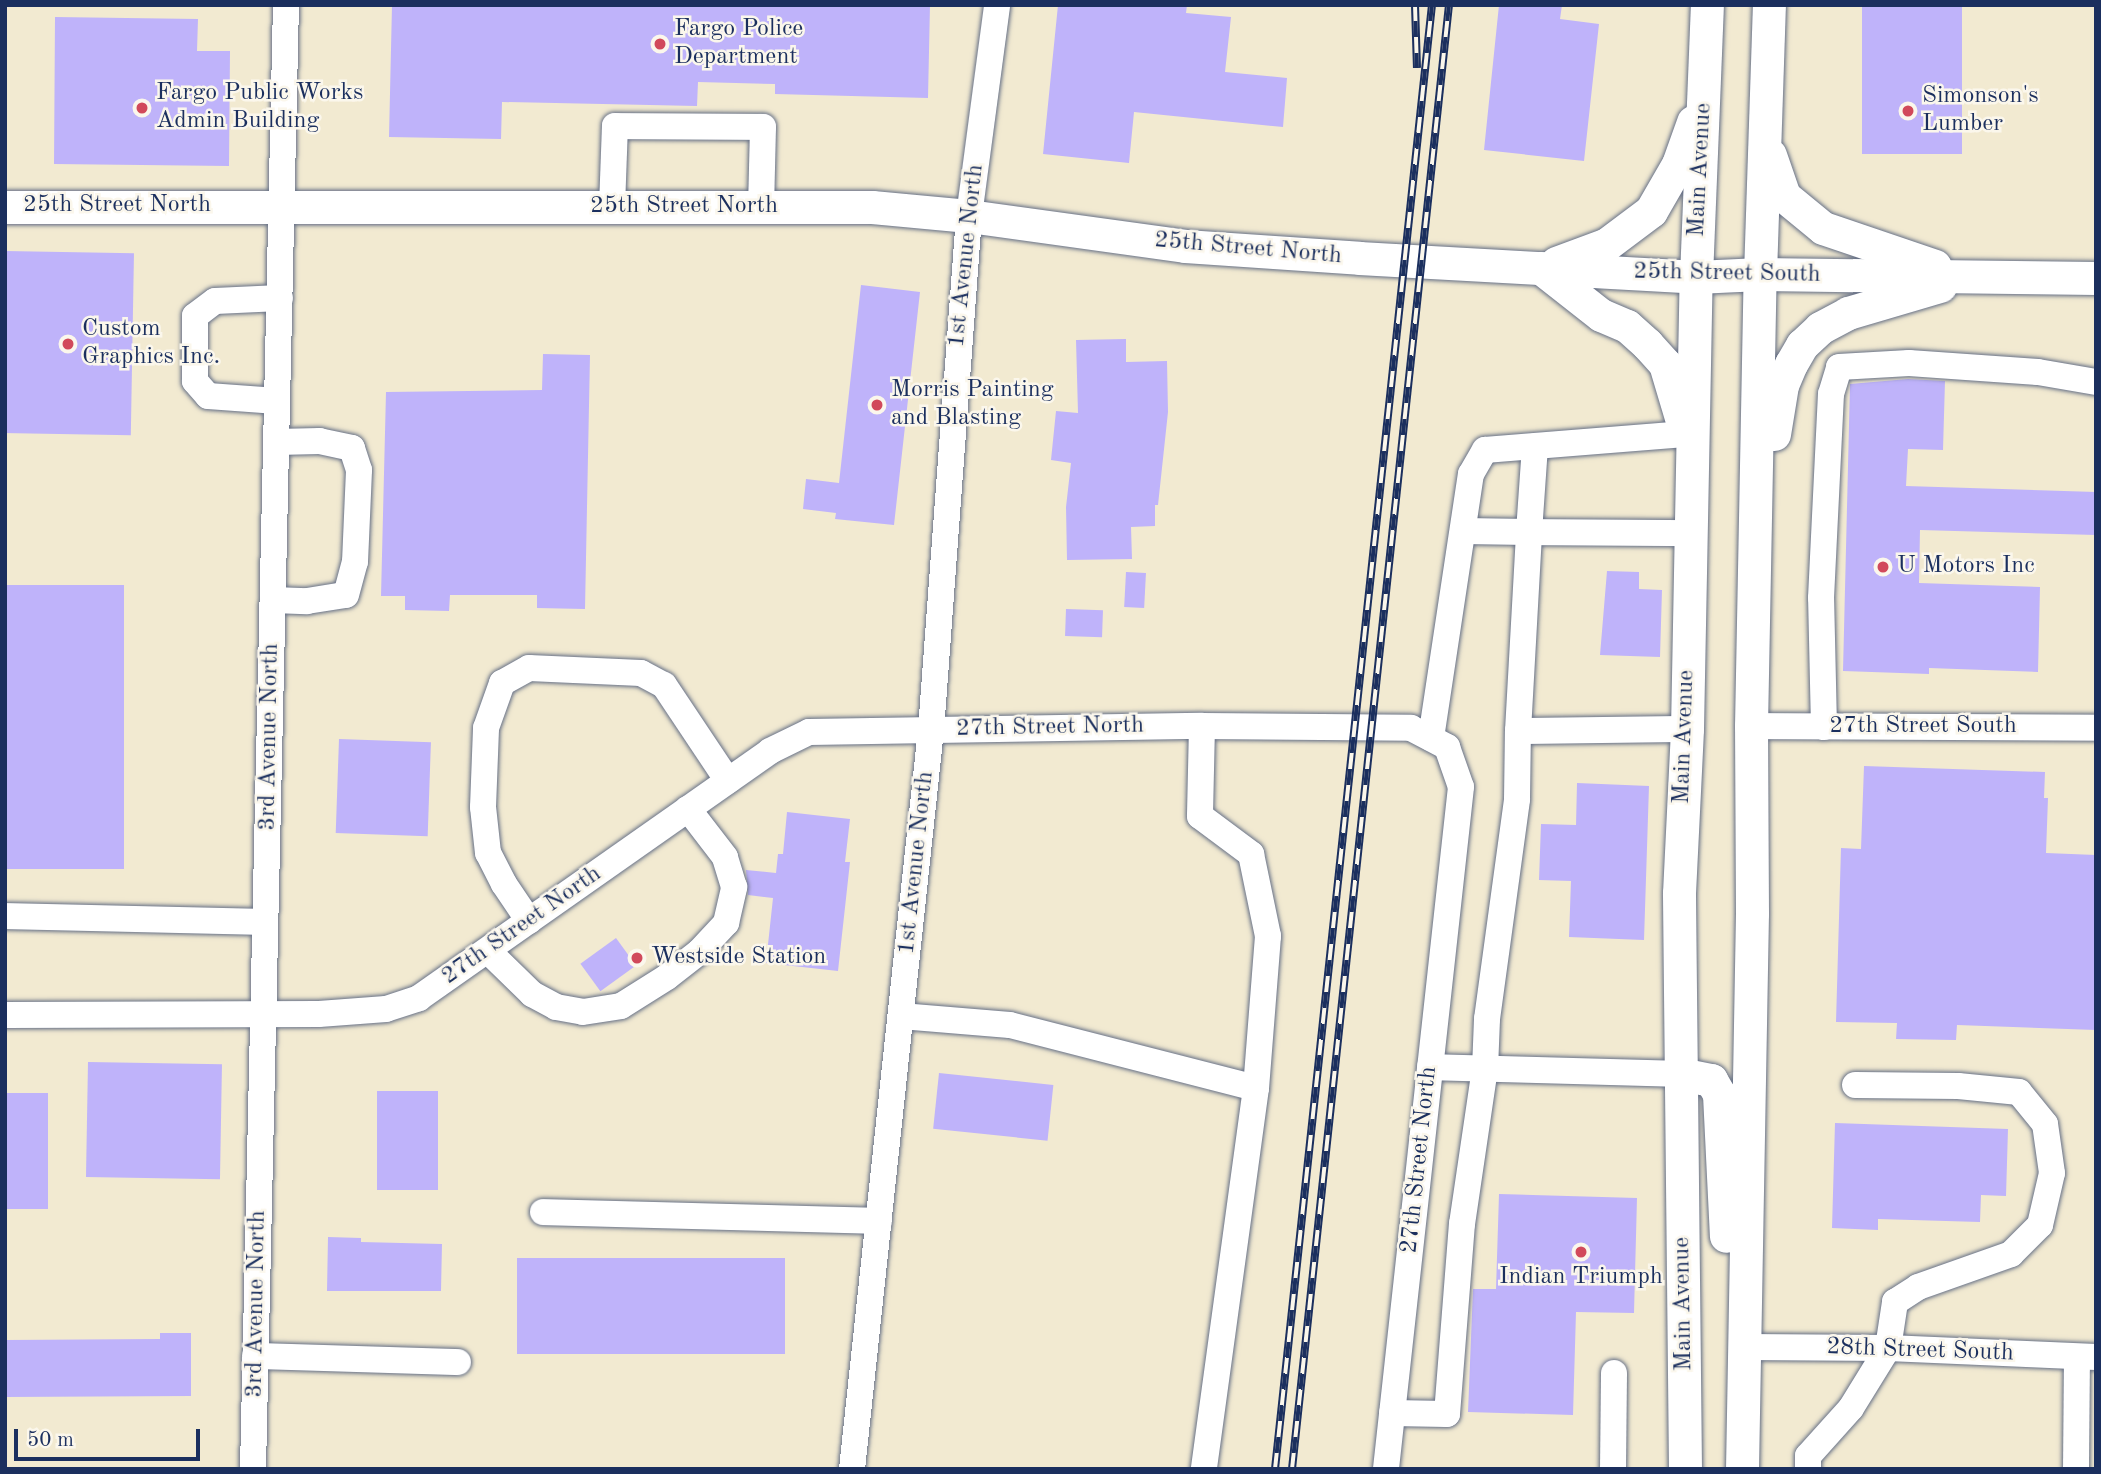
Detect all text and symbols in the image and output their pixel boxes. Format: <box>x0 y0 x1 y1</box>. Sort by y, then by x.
place label: Fargo Police Department <box>674 16 803 72</box>
marker: Fargo Police Department <box>652 36 668 52</box>
place label: Fargo Public Works Admin Building <box>156 80 364 136</box>
place label: Simonson's Lumber <box>1922 83 2039 139</box>
marker: Fargo Public Works Admin Building <box>134 100 150 116</box>
street label: Main Avenue <box>1683 102 1719 238</box>
marker: Simonson's Lumber <box>1900 103 1916 119</box>
street label: 1st Avenue North <box>943 163 991 349</box>
street label: 25th Street North <box>23 192 211 220</box>
street label: 25th Street North <box>590 193 778 221</box>
street label: 25th Street North <box>1153 226 1343 272</box>
street label: 25th Street South <box>1633 258 1821 290</box>
place label: Custom Graphics Inc. <box>82 316 220 372</box>
marker: Custom Graphics Inc. <box>60 336 76 352</box>
place label: Morris Painting and Blasting <box>891 377 1054 433</box>
marker: Morris Painting and Blasting <box>869 397 885 413</box>
place label: U Motors Inc <box>1897 553 2035 581</box>
marker: U Motors Inc <box>1875 559 1891 575</box>
street label: 3rd Avenue North <box>254 643 286 831</box>
street label: Main Avenue <box>1668 669 1702 805</box>
street label: 27th Street North <box>956 712 1144 744</box>
street label: 27th Street South <box>1829 713 2017 741</box>
street label: 1st Avenue North <box>893 770 941 956</box>
street label: 27th Street North <box>437 860 607 992</box>
place label: Westside Station <box>651 944 826 972</box>
marker: Westside Station <box>629 950 645 966</box>
street label: 27th Street North <box>1396 1065 1444 1255</box>
street label: 3rd Avenue North <box>241 1210 273 1398</box>
street label: Main Avenue <box>1668 1237 1700 1371</box>
marker: Indian Triumph <box>1573 1244 1589 1260</box>
place label: Indian Triumph <box>1499 1264 1663 1292</box>
street label: 28th Street South <box>1826 1333 2014 1369</box>
scale bar <box>18 1414 203 1458</box>
text: 50 m <box>27 1430 74 1451</box>

